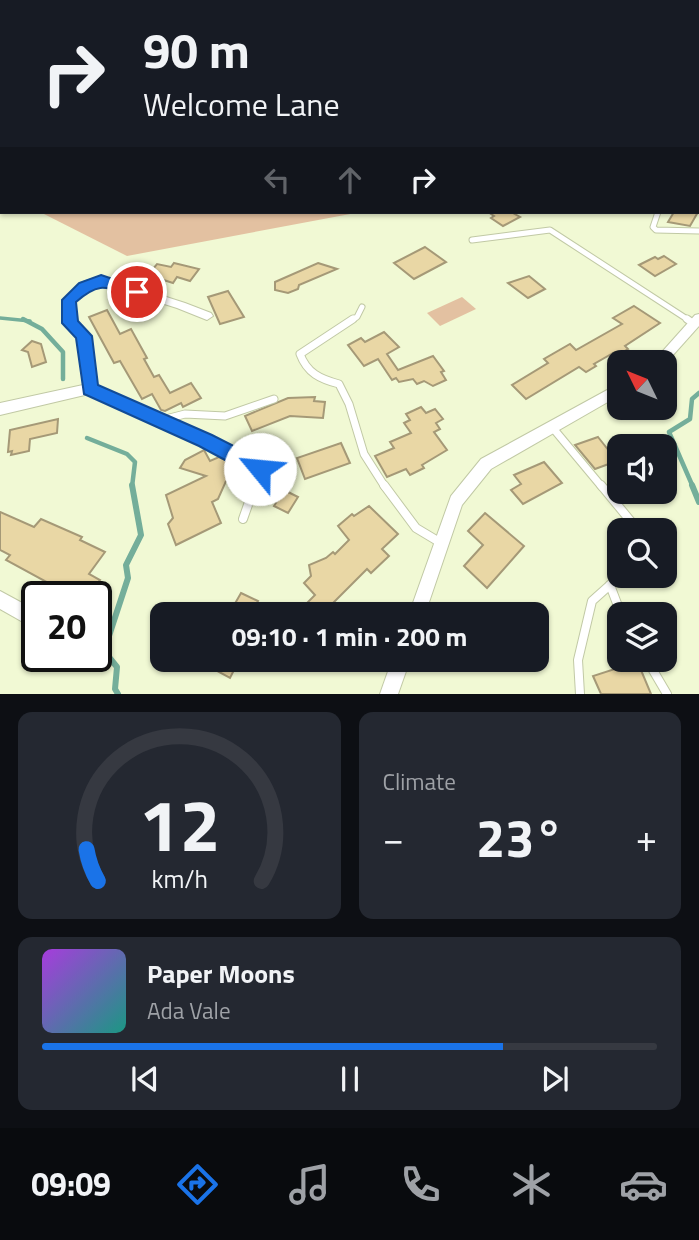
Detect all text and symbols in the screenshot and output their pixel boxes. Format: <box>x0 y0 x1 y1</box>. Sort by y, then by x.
text: 90 m <box>143 12 250 87</box>
icon: right <box>28 28 119 119</box>
text: Welcome Lane <box>143 80 340 128</box>
icon: left <box>258 161 296 199</box>
icon: ahead <box>331 161 369 199</box>
icon: right <box>404 161 442 199</box>
pin <box>107 262 167 322</box>
icon: arrive <box>118 273 156 311</box>
north arrow <box>607 350 677 420</box>
map controls <box>607 350 677 672</box>
position arrow <box>223 432 297 506</box>
button: sound <box>607 434 677 504</box>
button: search <box>607 518 677 588</box>
speed limit sign: 20 <box>21 581 112 672</box>
button: layers <box>607 602 677 672</box>
text: 09:10 · 1 min · 200 m <box>232 617 467 656</box>
text: Climate <box>383 764 456 799</box>
text: 12 <box>138 770 220 880</box>
text: 23° <box>476 798 563 877</box>
text: − <box>383 809 404 867</box>
text: + <box>636 809 657 867</box>
text: km/h <box>151 860 208 898</box>
text: Paper Moons <box>147 954 295 993</box>
text: Ada Vale <box>147 993 231 1028</box>
icon: previous <box>126 1060 164 1098</box>
icon: pause <box>331 1060 369 1098</box>
icon: next <box>536 1060 574 1098</box>
text: 09:09 <box>31 1160 111 1208</box>
icon: directions <box>173 1160 222 1209</box>
icon: music <box>285 1160 334 1209</box>
icon: phone <box>396 1160 445 1209</box>
icon: climate <box>507 1160 556 1209</box>
icon: car <box>619 1160 668 1209</box>

